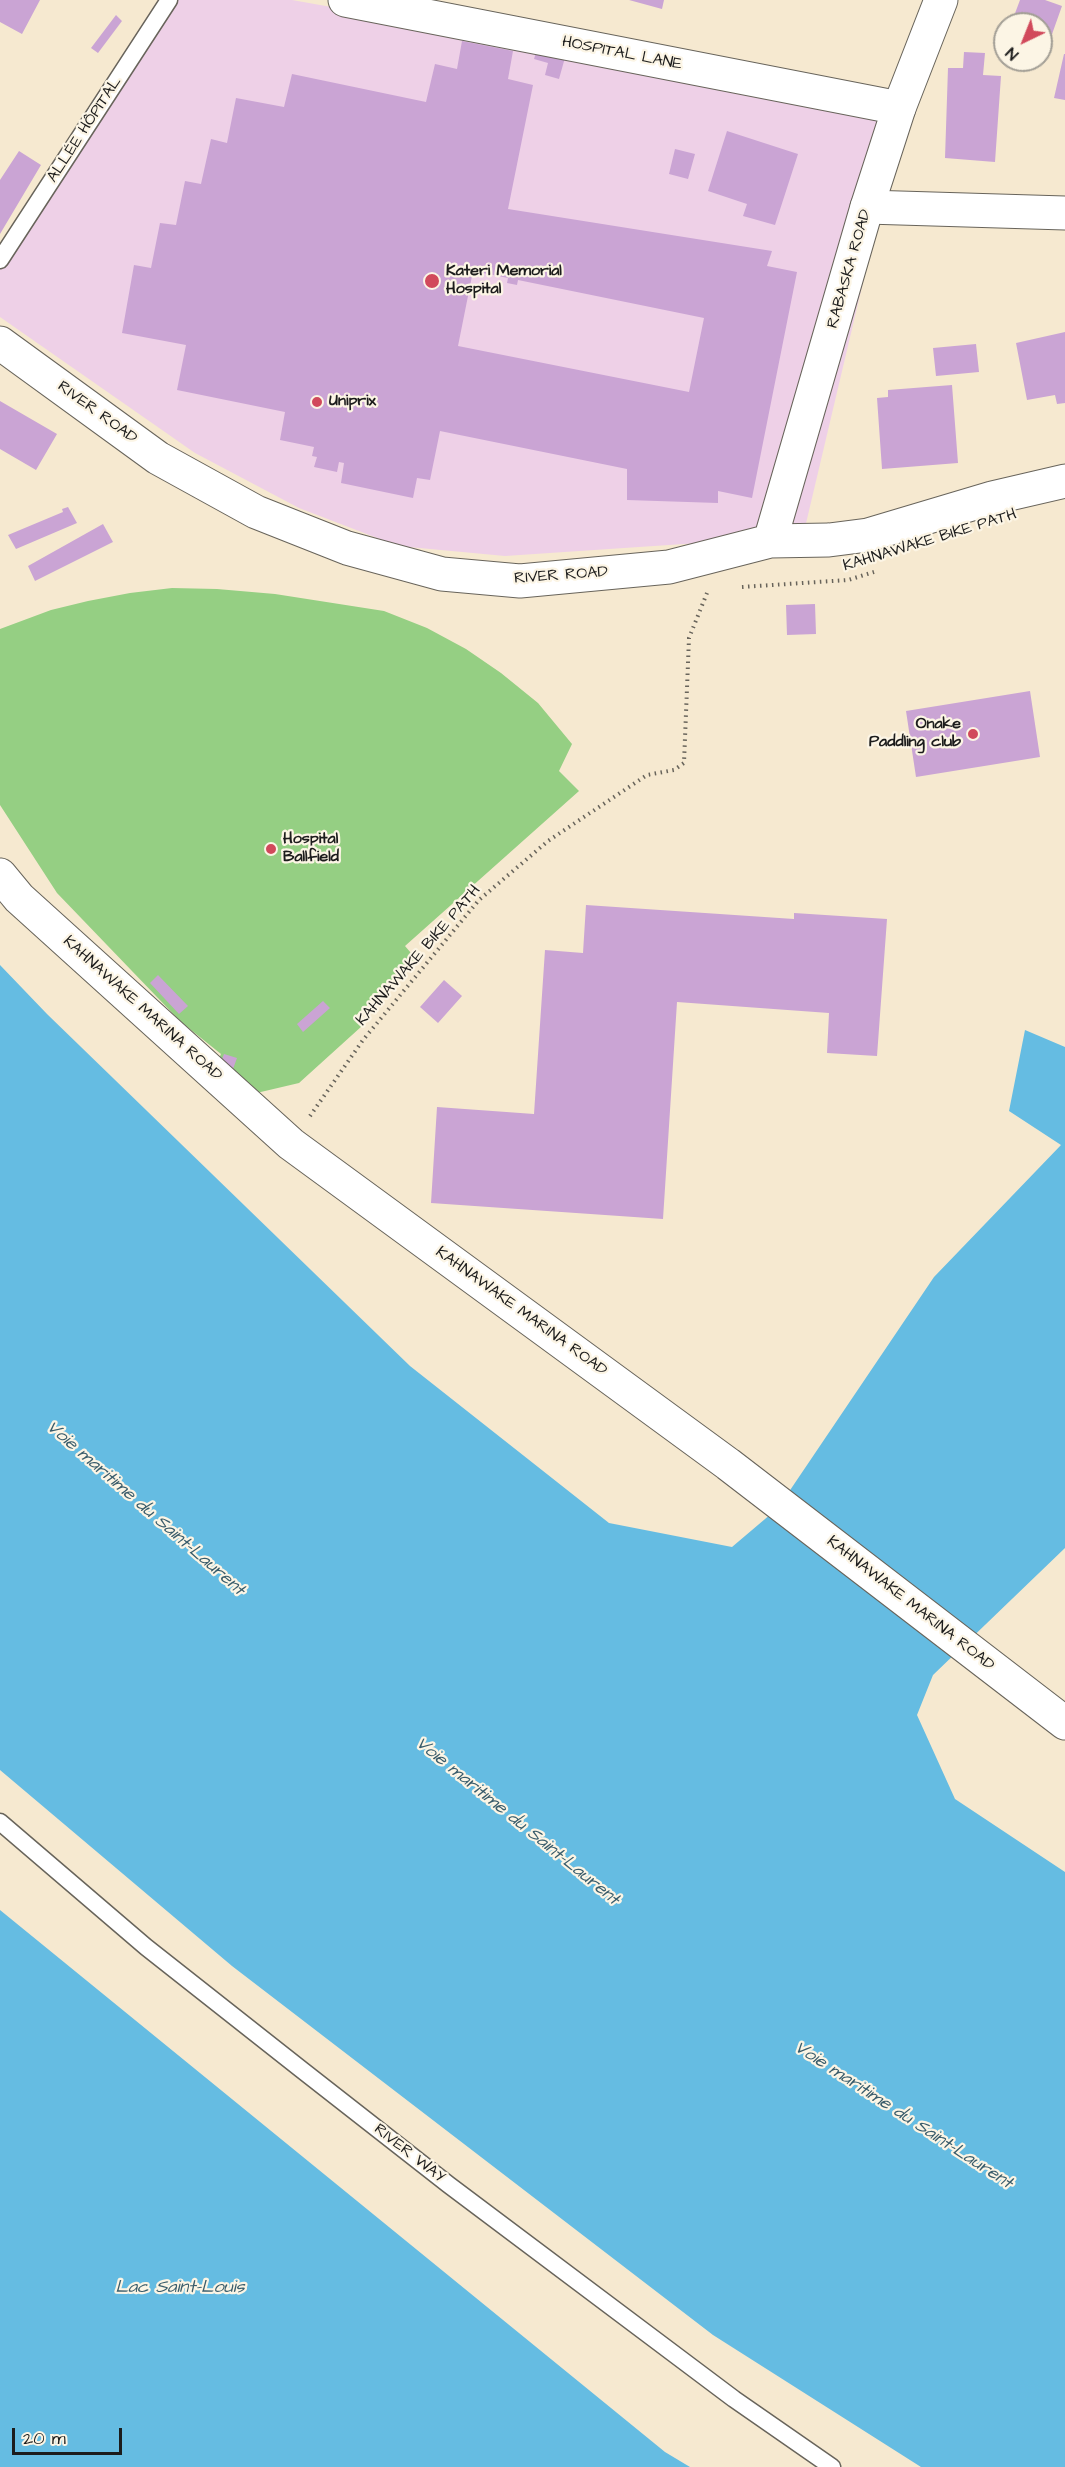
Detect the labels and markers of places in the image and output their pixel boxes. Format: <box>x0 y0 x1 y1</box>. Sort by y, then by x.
place label: Kateri Memorial Hospital <box>446 262 562 300</box>
marker: Kateri Memorial Hospital <box>423 272 441 290</box>
place label: Uniprix <box>329 392 376 412</box>
marker: Uniprix <box>310 395 324 409</box>
place label: Onake Paddling club <box>869 715 961 753</box>
marker: Onake Paddling club <box>966 727 980 741</box>
place label: Hospital Ballfield <box>283 830 339 868</box>
marker: Hospital Ballfield <box>264 842 278 856</box>

